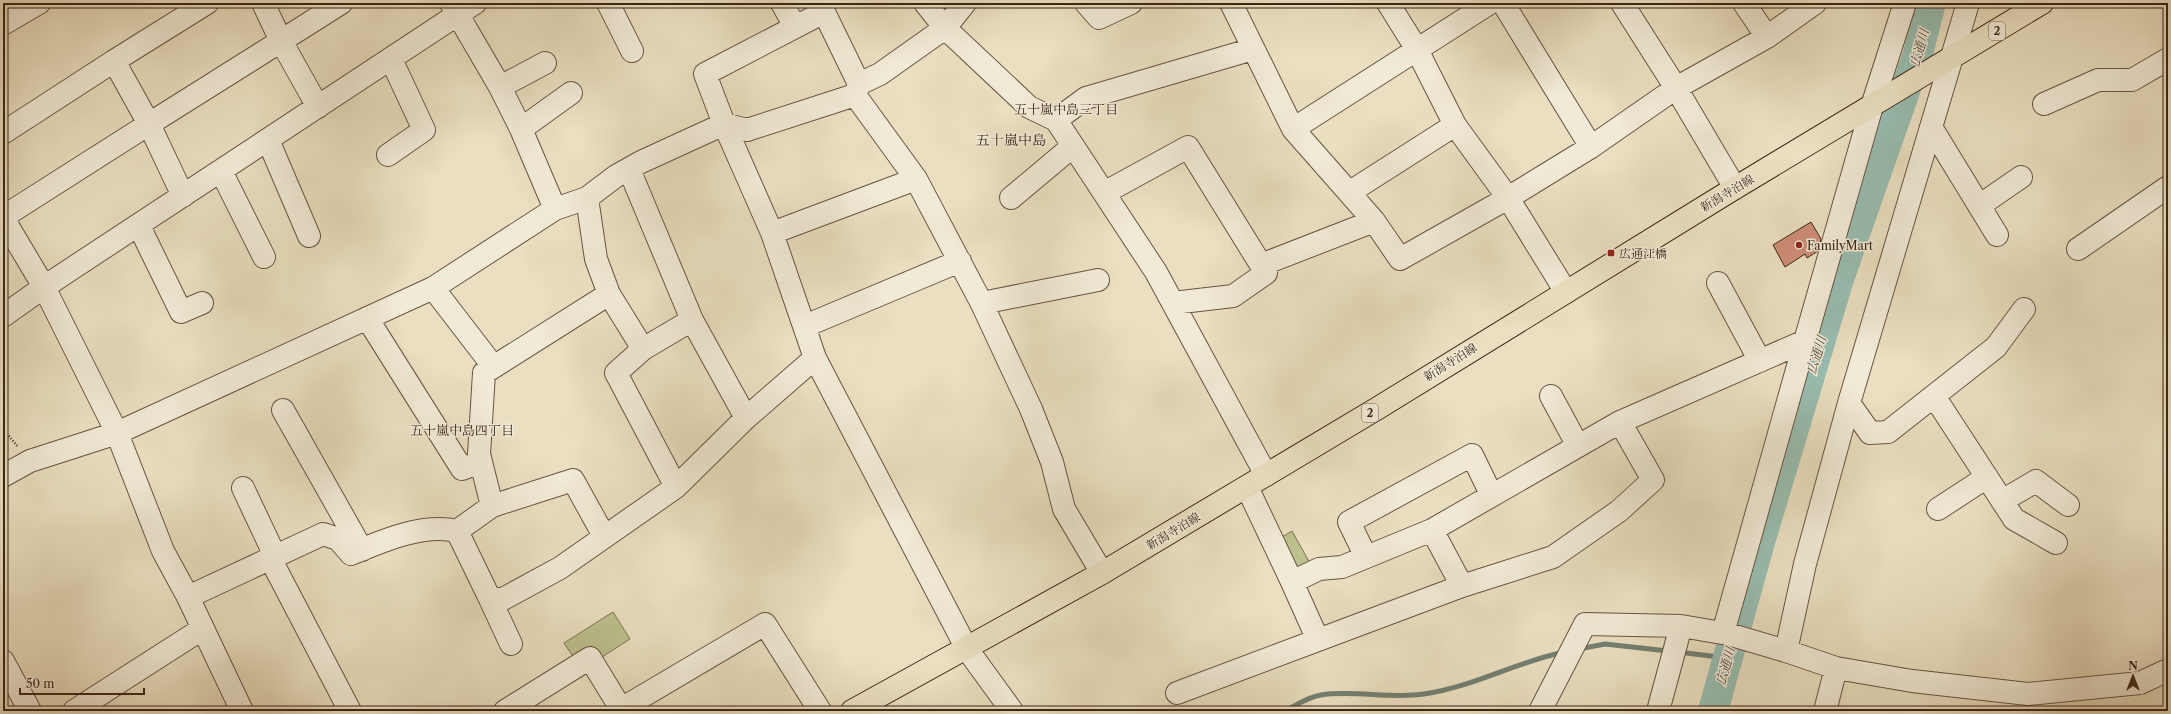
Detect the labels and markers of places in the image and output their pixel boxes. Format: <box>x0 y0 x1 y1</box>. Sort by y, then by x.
place label: FamilyMart <box>1807 238 1874 253</box>
marker: FamilyMart <box>1794 240 1804 250</box>
place label: 広通江橋 <box>1619 246 1667 261</box>
marker: 広通江橋 <box>1606 248 1616 258</box>

